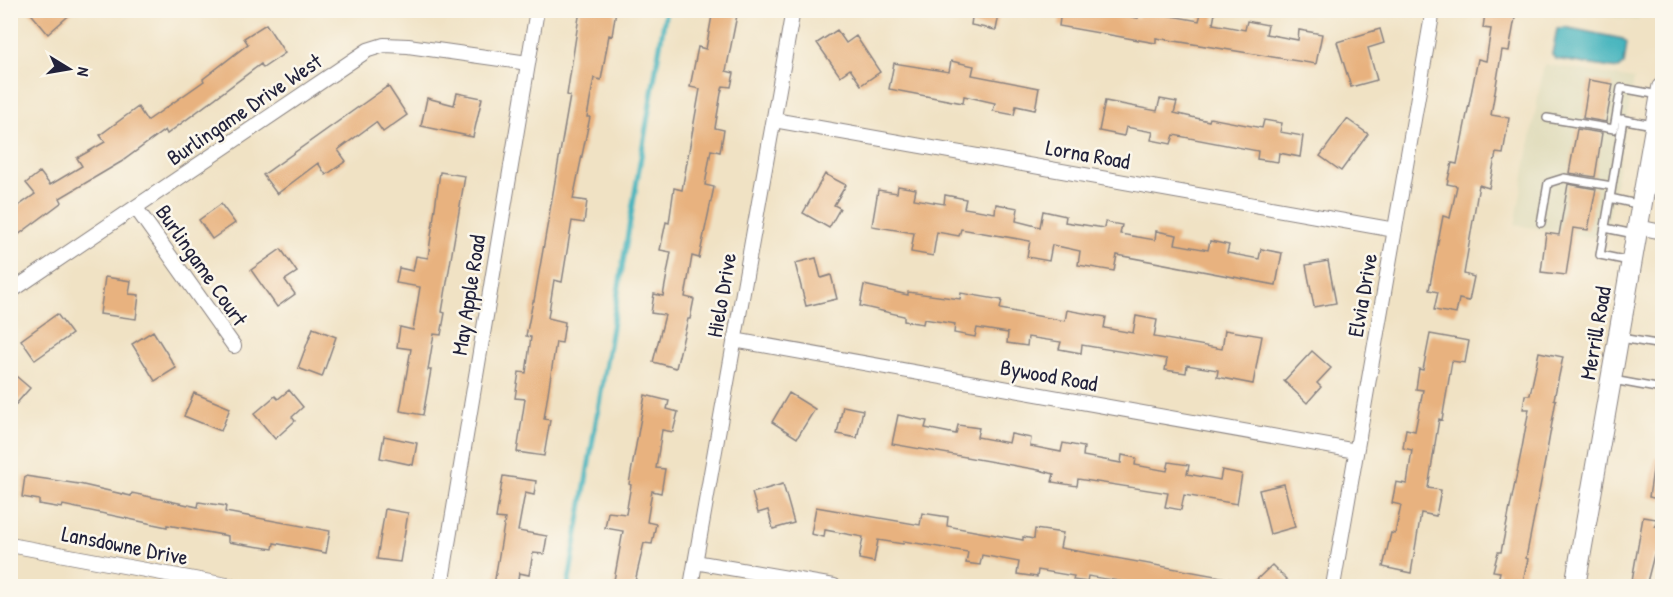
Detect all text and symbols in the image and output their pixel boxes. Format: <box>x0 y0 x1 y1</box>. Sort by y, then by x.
north arrow <box>39 39 99 99</box>
street label: Burlingame Drive West <box>161 46 328 172</box>
text: N <box>72 66 95 79</box>
street label: Lorna Road <box>1043 132 1133 176</box>
street label: Burlingame Court <box>149 198 255 332</box>
street label: May Apple Road <box>444 232 492 357</box>
street label: Hielo Drive <box>699 250 743 340</box>
street label: Elvia Drive <box>1340 251 1384 339</box>
street label: Merrill Road <box>1572 284 1618 382</box>
street label: Bywood Road <box>998 352 1100 398</box>
street label: Lansdowne Drive <box>59 518 191 572</box>

